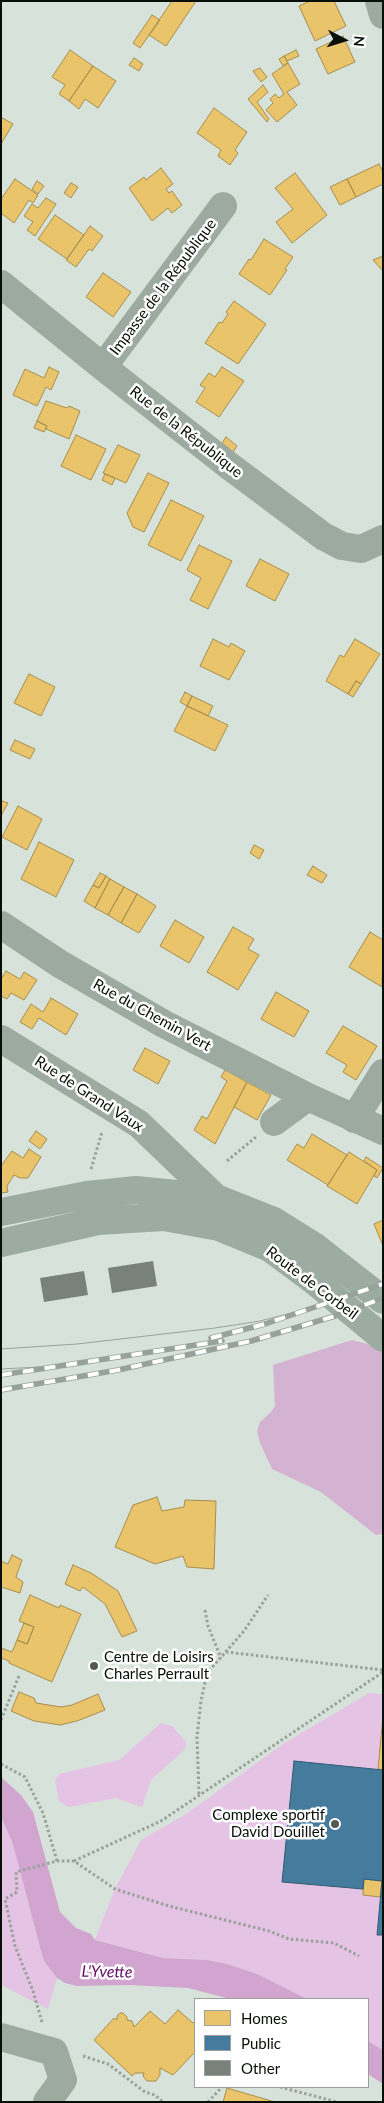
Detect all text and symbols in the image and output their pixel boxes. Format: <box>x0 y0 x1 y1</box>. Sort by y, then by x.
north arrow <box>319 15 369 65</box>
text: N <box>351 35 368 47</box>
street label: Impasse de la République <box>106 215 220 359</box>
street label: Rue de la République <box>126 382 246 482</box>
street label: Rue du Chemin Vert <box>90 975 214 1055</box>
street label: Rue de Grand Vaux <box>31 1052 147 1136</box>
street label: Route de Corbeil <box>263 1243 361 1323</box>
place label: Centre de Loisirs Charles Perrault <box>104 1648 214 1683</box>
marker: Centre de Loisirs Charles Perrault <box>88 1660 100 1672</box>
place label: Complexe sportif David Douillet <box>212 1806 325 1841</box>
marker: Complexe sportif David Douillet <box>329 1818 341 1830</box>
water label: L'Yvette <box>81 1962 133 1982</box>
legend <box>194 1998 369 2088</box>
text: Homes <box>241 2009 287 2027</box>
text: Public <box>241 2034 281 2052</box>
text: Other <box>241 2059 280 2077</box>

